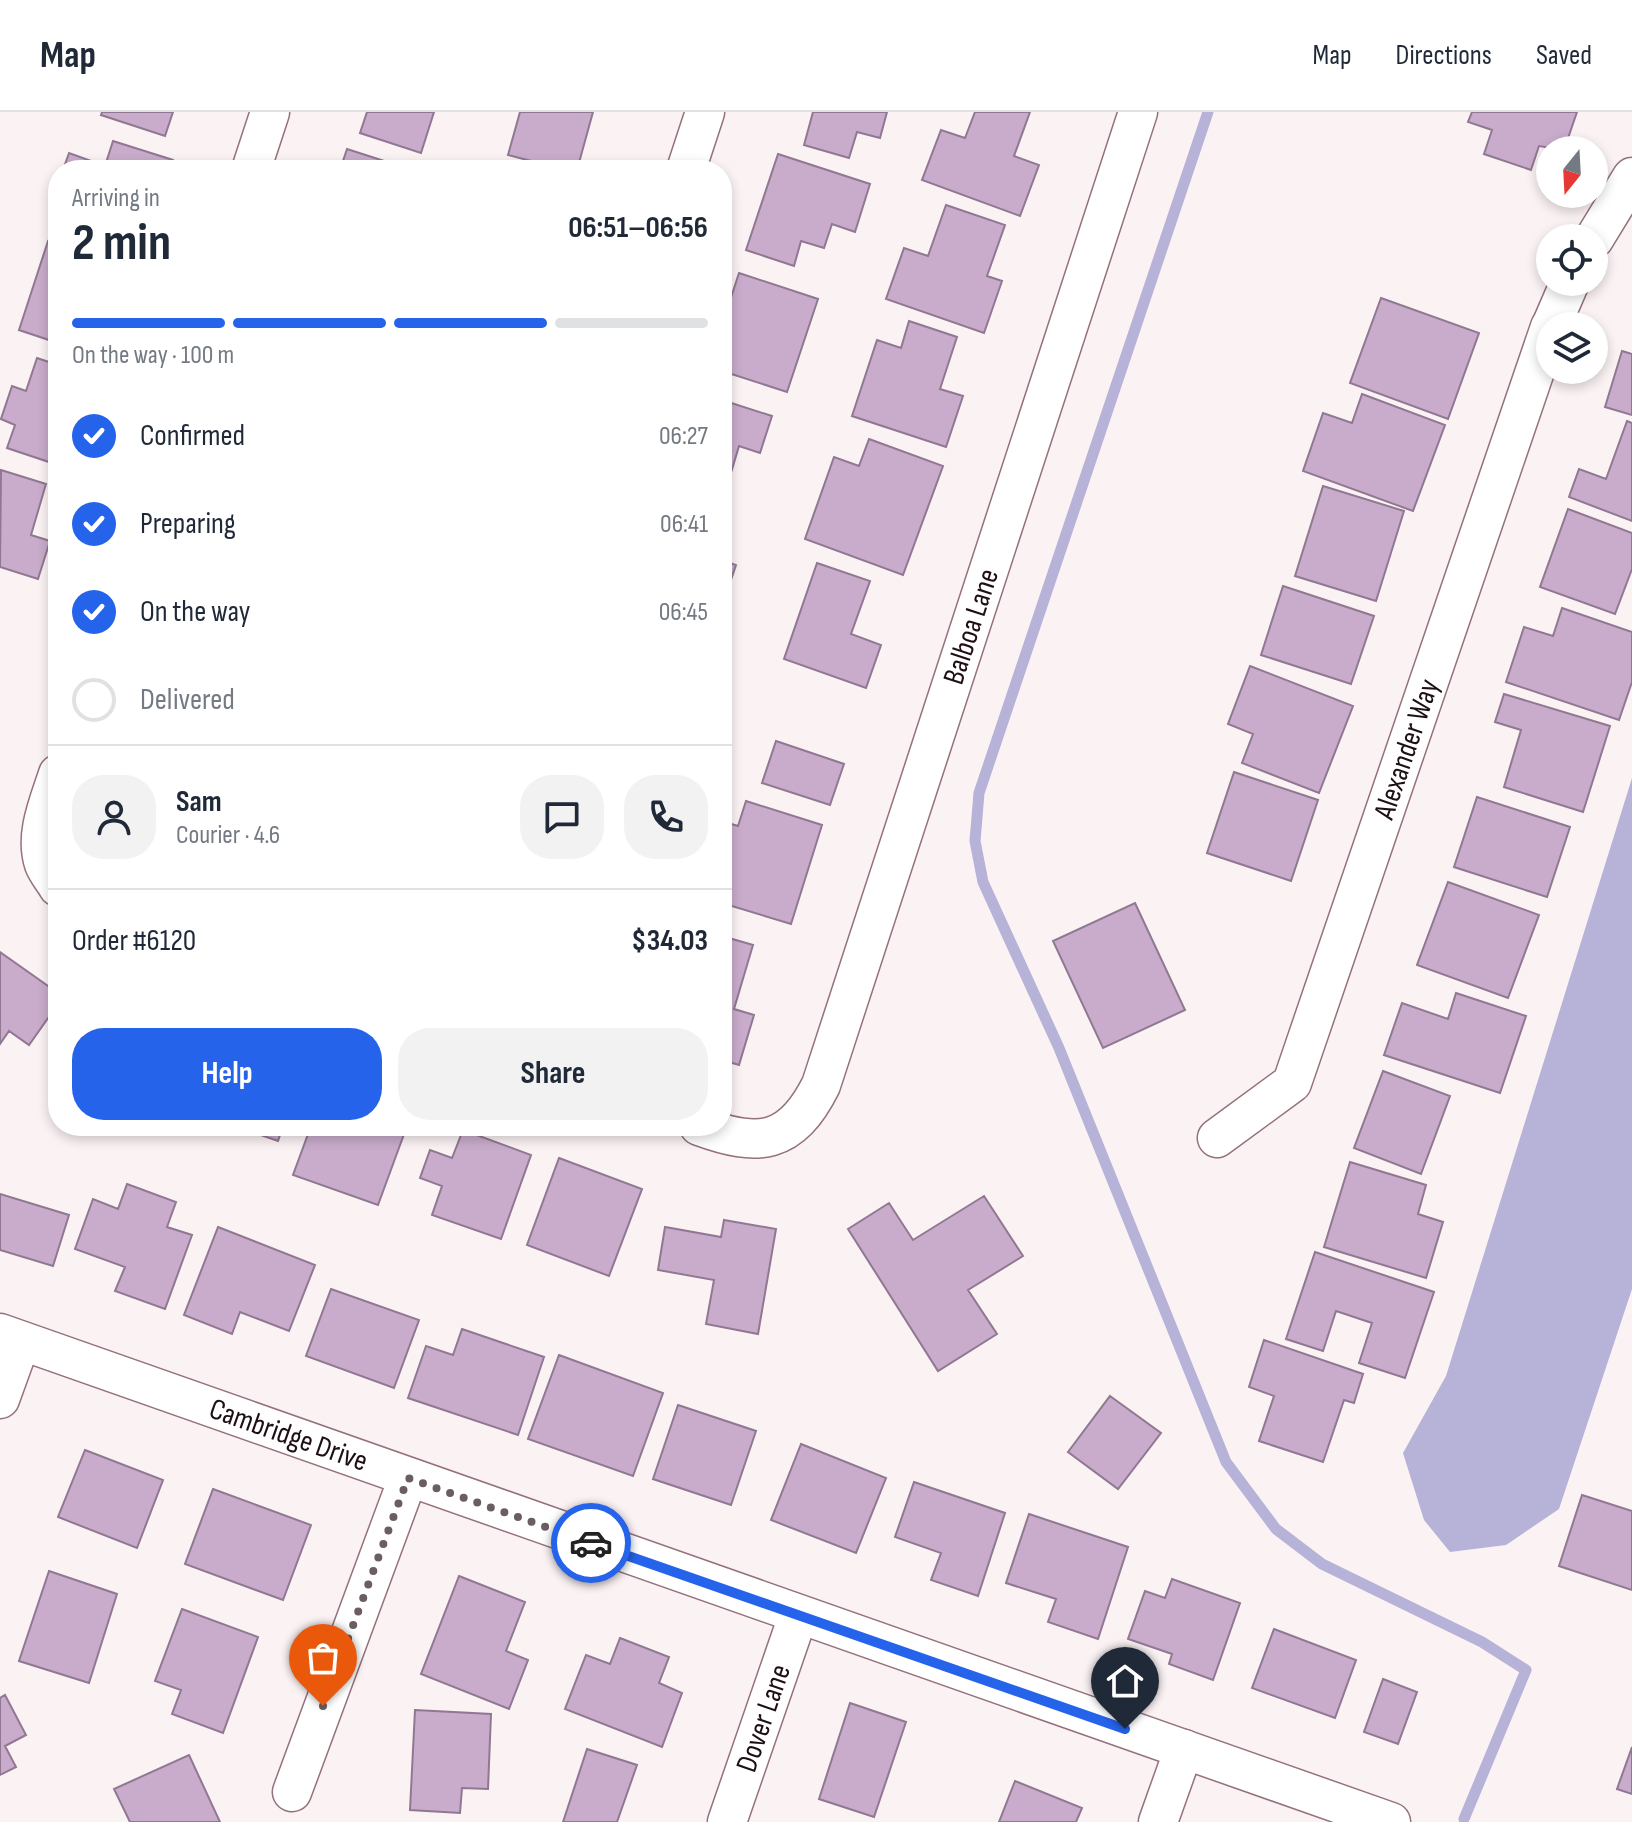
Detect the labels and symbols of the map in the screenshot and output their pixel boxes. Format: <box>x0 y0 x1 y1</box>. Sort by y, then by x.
north arrow <box>1536 136 1608 208</box>
street label: Balboa Lane <box>936 564 1007 689</box>
street label: Alexander Way <box>1366 674 1448 825</box>
street label: Cambridge Drive <box>204 1391 372 1480</box>
courier <box>551 1503 631 1583</box>
pin <box>289 1624 357 1706</box>
pin <box>1091 1647 1159 1729</box>
street label: Dover Lane <box>729 1660 799 1777</box>

